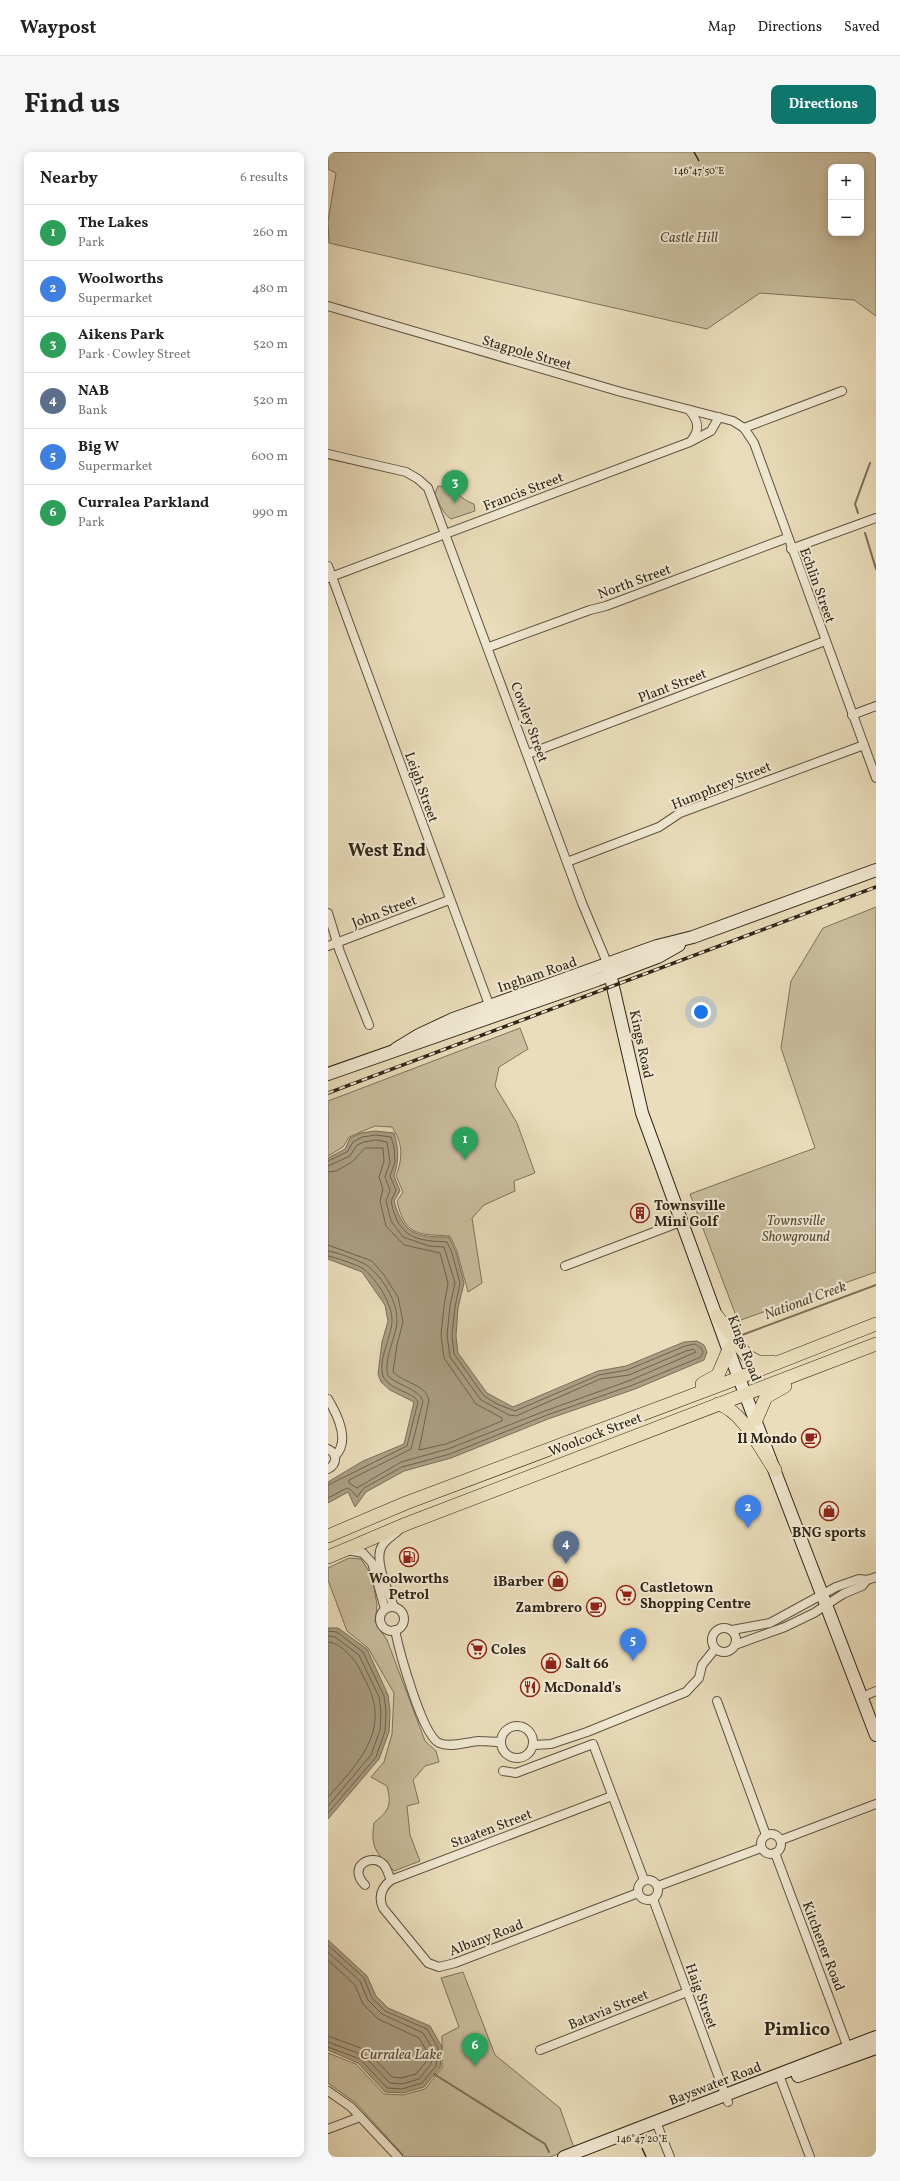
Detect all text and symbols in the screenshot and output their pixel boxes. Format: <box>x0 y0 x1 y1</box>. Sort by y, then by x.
text: Waypost <box>20 15 96 41</box>
text: Map <box>708 18 736 37</box>
text: Directions <box>758 18 822 37</box>
text: Saved <box>844 18 880 37</box>
text: Find us <box>24 85 120 124</box>
button: Directions <box>771 85 876 124</box>
text: 146°47'50"E <box>674 164 724 178</box>
map controls <box>828 164 864 236</box>
button: + <box>828 164 864 200</box>
text: Nearby <box>40 167 98 190</box>
text: 6 results <box>240 169 288 187</box>
button: − <box>828 200 864 236</box>
text: The Lakes <box>78 213 148 234</box>
text: 1 <box>50 224 56 242</box>
text: 260 m <box>253 224 288 242</box>
park label: Castle Hill <box>660 229 718 248</box>
text: Park <box>78 234 105 252</box>
text: Woolworths <box>78 269 163 290</box>
text: 2 <box>50 280 56 298</box>
text: 480 m <box>252 280 288 298</box>
text: Supermarket <box>78 290 153 308</box>
text: Aikens Park <box>78 325 164 346</box>
street label: Stagpole Street <box>480 332 574 375</box>
text: 3 <box>50 336 56 354</box>
text: 520 m <box>253 336 288 354</box>
text: Park · Cowley Street <box>78 346 191 364</box>
text: NAB <box>78 381 109 402</box>
text: 4 <box>49 392 57 410</box>
text: 520 m <box>253 392 288 410</box>
text: Bank <box>78 402 107 420</box>
text: Big W <box>78 437 119 458</box>
text: 5 <box>50 448 56 466</box>
text: 600 m <box>251 448 288 466</box>
text: Supermarket <box>78 458 153 476</box>
street label: Francis Street <box>481 468 567 516</box>
pin: 3 <box>442 470 468 503</box>
text: Curralea Parkland <box>78 493 209 514</box>
text: 6 <box>49 504 57 522</box>
text: 990 m <box>252 504 288 522</box>
text: Park <box>78 514 105 532</box>
street label: Echlin Street <box>794 545 839 626</box>
street label: North Street <box>595 560 674 604</box>
street label: Plant Street <box>635 665 710 708</box>
street label: Cowley Street <box>505 680 552 766</box>
street label: Leigh Street <box>399 750 442 825</box>
street label: Humphrey Street <box>669 758 774 815</box>
district label: West End <box>348 839 426 864</box>
street label: John Street <box>349 891 420 933</box>
street label: Ingham Road <box>495 953 580 998</box>
your location <box>691 1002 711 1022</box>
street label: Kings Road <box>624 1008 657 1080</box>
pin: 1 <box>452 1127 478 1160</box>
place label: Townsville Mini Golf <box>654 1197 726 1232</box>
building icon: Townsville Mini Golf <box>629 1202 651 1224</box>
park label: Townsville Showground <box>762 1212 830 1247</box>
water label: National Creek <box>761 1277 850 1326</box>
street label: Kings Road <box>722 1313 765 1385</box>
street label: Woolcock Street <box>546 1409 645 1462</box>
cafe icon: Il Mondo <box>800 1427 822 1449</box>
place label: Il Mondo <box>737 1430 797 1449</box>
pin: 2 <box>735 1495 761 1528</box>
shop icon: BNG sports <box>818 1500 840 1522</box>
place label: BNG sports <box>792 1524 866 1543</box>
pin: 4 <box>553 1531 579 1564</box>
fuel station icon: Woolworths Petrol <box>398 1546 420 1568</box>
place label: Woolworths Petrol <box>369 1570 449 1605</box>
shop icon: iBarber <box>547 1570 569 1592</box>
place label: iBarber <box>493 1573 544 1592</box>
place label: Castletown Shopping Centre <box>640 1579 751 1614</box>
supermarket icon: Castletown Shopping Centre <box>615 1584 637 1606</box>
cafe icon: Zambrero <box>585 1596 607 1618</box>
place label: Zambrero <box>516 1599 582 1618</box>
pin: 5 <box>620 1628 646 1661</box>
supermarket icon: Coles <box>466 1638 488 1660</box>
place label: Coles <box>491 1641 526 1660</box>
shop icon: Salt 66 <box>540 1652 562 1674</box>
place label: Salt 66 <box>565 1655 609 1674</box>
restaurant icon: McDonald's <box>519 1676 541 1698</box>
place label: McDonald's <box>544 1679 621 1698</box>
street label: Staaten Street <box>448 1805 535 1854</box>
street label: Kitchener Road <box>797 1899 848 1994</box>
street label: Albany Road <box>447 1916 526 1961</box>
street label: Haig Street <box>680 1961 721 2032</box>
street label: Batavia Street <box>566 1986 652 2035</box>
district label: Pimlico <box>764 2018 830 2043</box>
pin: 6 <box>462 2033 488 2066</box>
water label: Curralea Lake <box>360 2045 442 2066</box>
street label: Bayswater Road <box>666 2058 765 2111</box>
text: 146°47'20"E <box>617 2132 667 2146</box>

